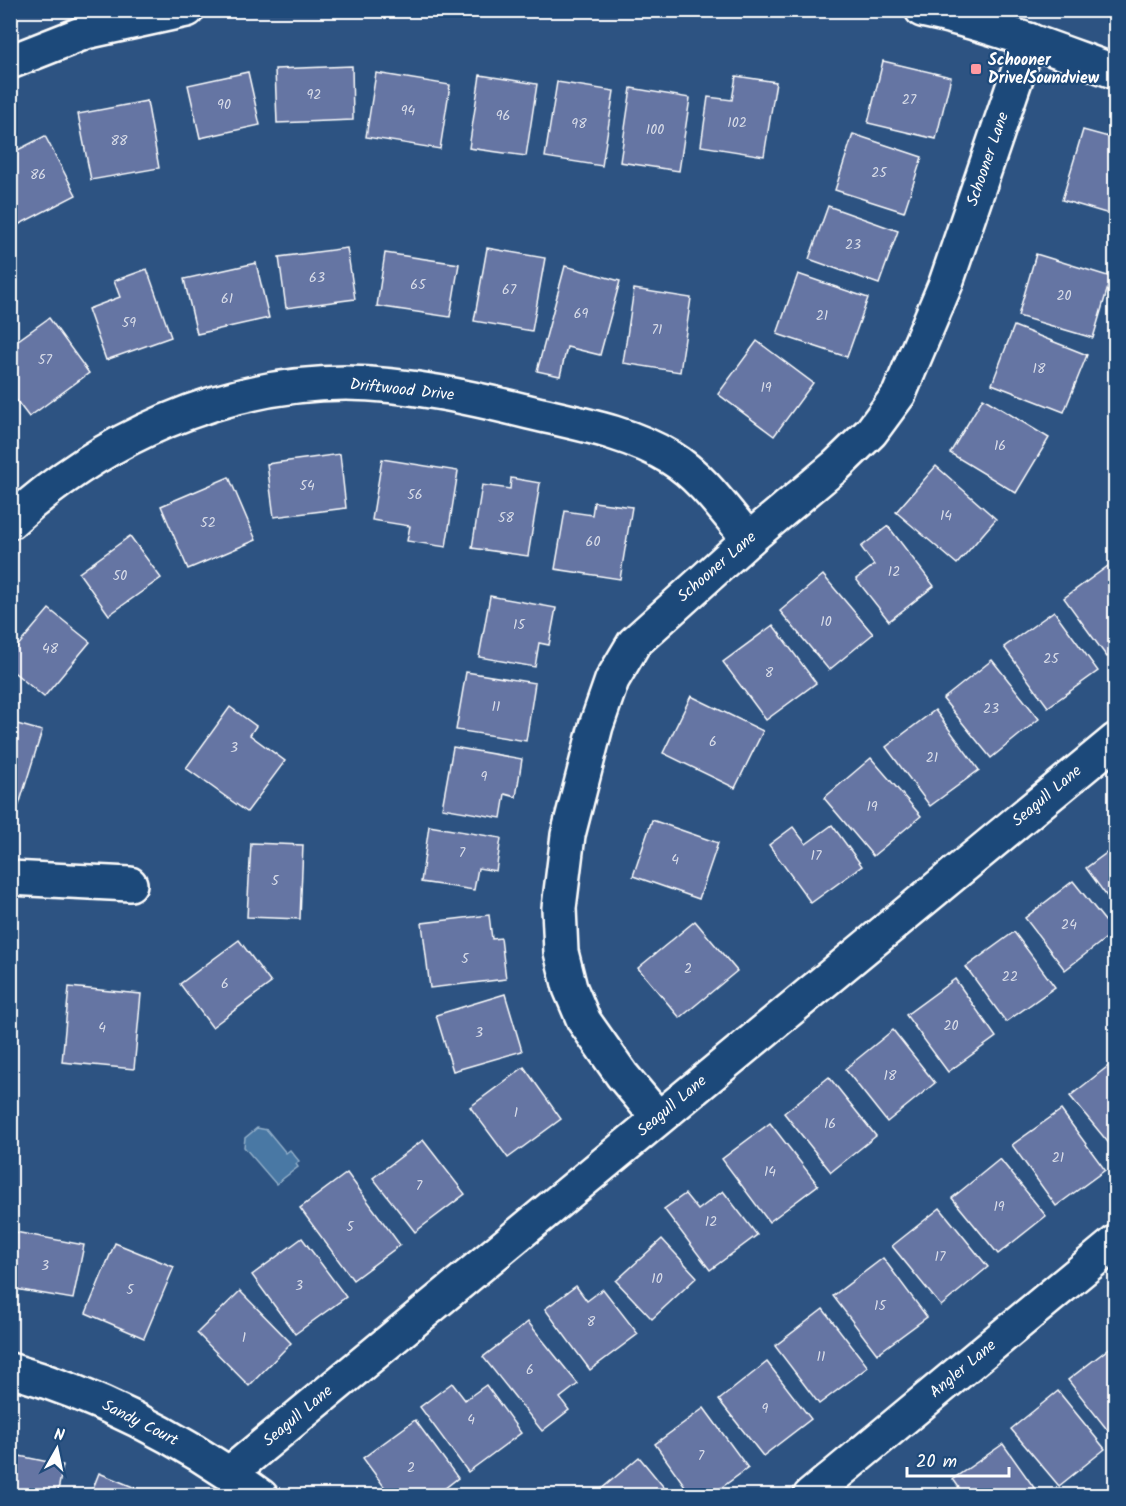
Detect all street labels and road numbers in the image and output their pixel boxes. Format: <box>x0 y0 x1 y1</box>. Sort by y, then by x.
street label: Schooner Lane <box>960 109 1016 209</box>
street label: Driftwood Drive <box>349 372 455 408</box>
street label: Schooner Lane <box>672 525 762 609</box>
street label: Seagull Lane <box>1007 759 1087 833</box>
street label: Seagull Lane <box>632 1069 712 1143</box>
street label: Angler Lane <box>924 1334 1002 1404</box>
street label: Seagull Lane <box>258 1379 338 1453</box>
street label: Sandy Court <box>98 1393 183 1453</box>

